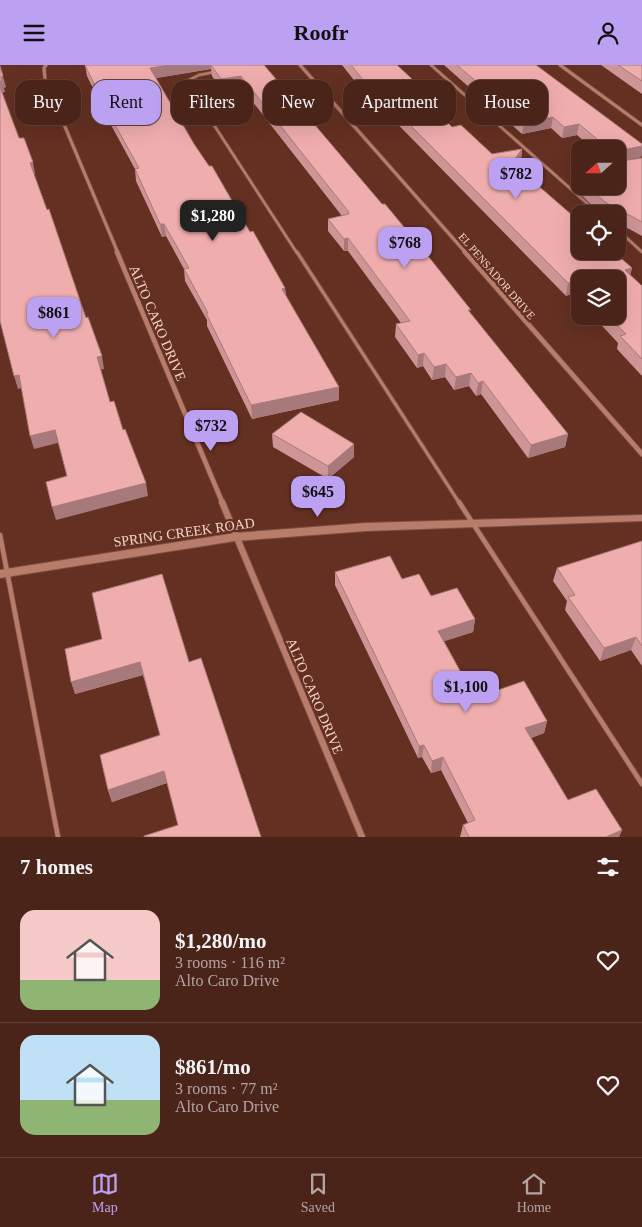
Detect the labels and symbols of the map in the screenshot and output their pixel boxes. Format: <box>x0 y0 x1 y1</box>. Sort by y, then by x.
north arrow <box>571 140 626 195</box>
pin: $782 <box>486 157 546 200</box>
pin: $1,280 <box>172 199 254 242</box>
pin: $768 <box>375 227 435 269</box>
street label: EL PENSADOR DRIVE <box>456 230 538 322</box>
street label: ALTO CARO DRIVE <box>126 263 189 383</box>
pin: $861 <box>24 297 84 339</box>
pin: $732 <box>181 409 241 452</box>
pin: $645 <box>288 475 348 518</box>
street label: SPRING CREEK ROAD <box>113 515 256 550</box>
street label: ALTO CARO DRIVE <box>283 636 346 756</box>
pin: $1,100 <box>425 671 507 713</box>

